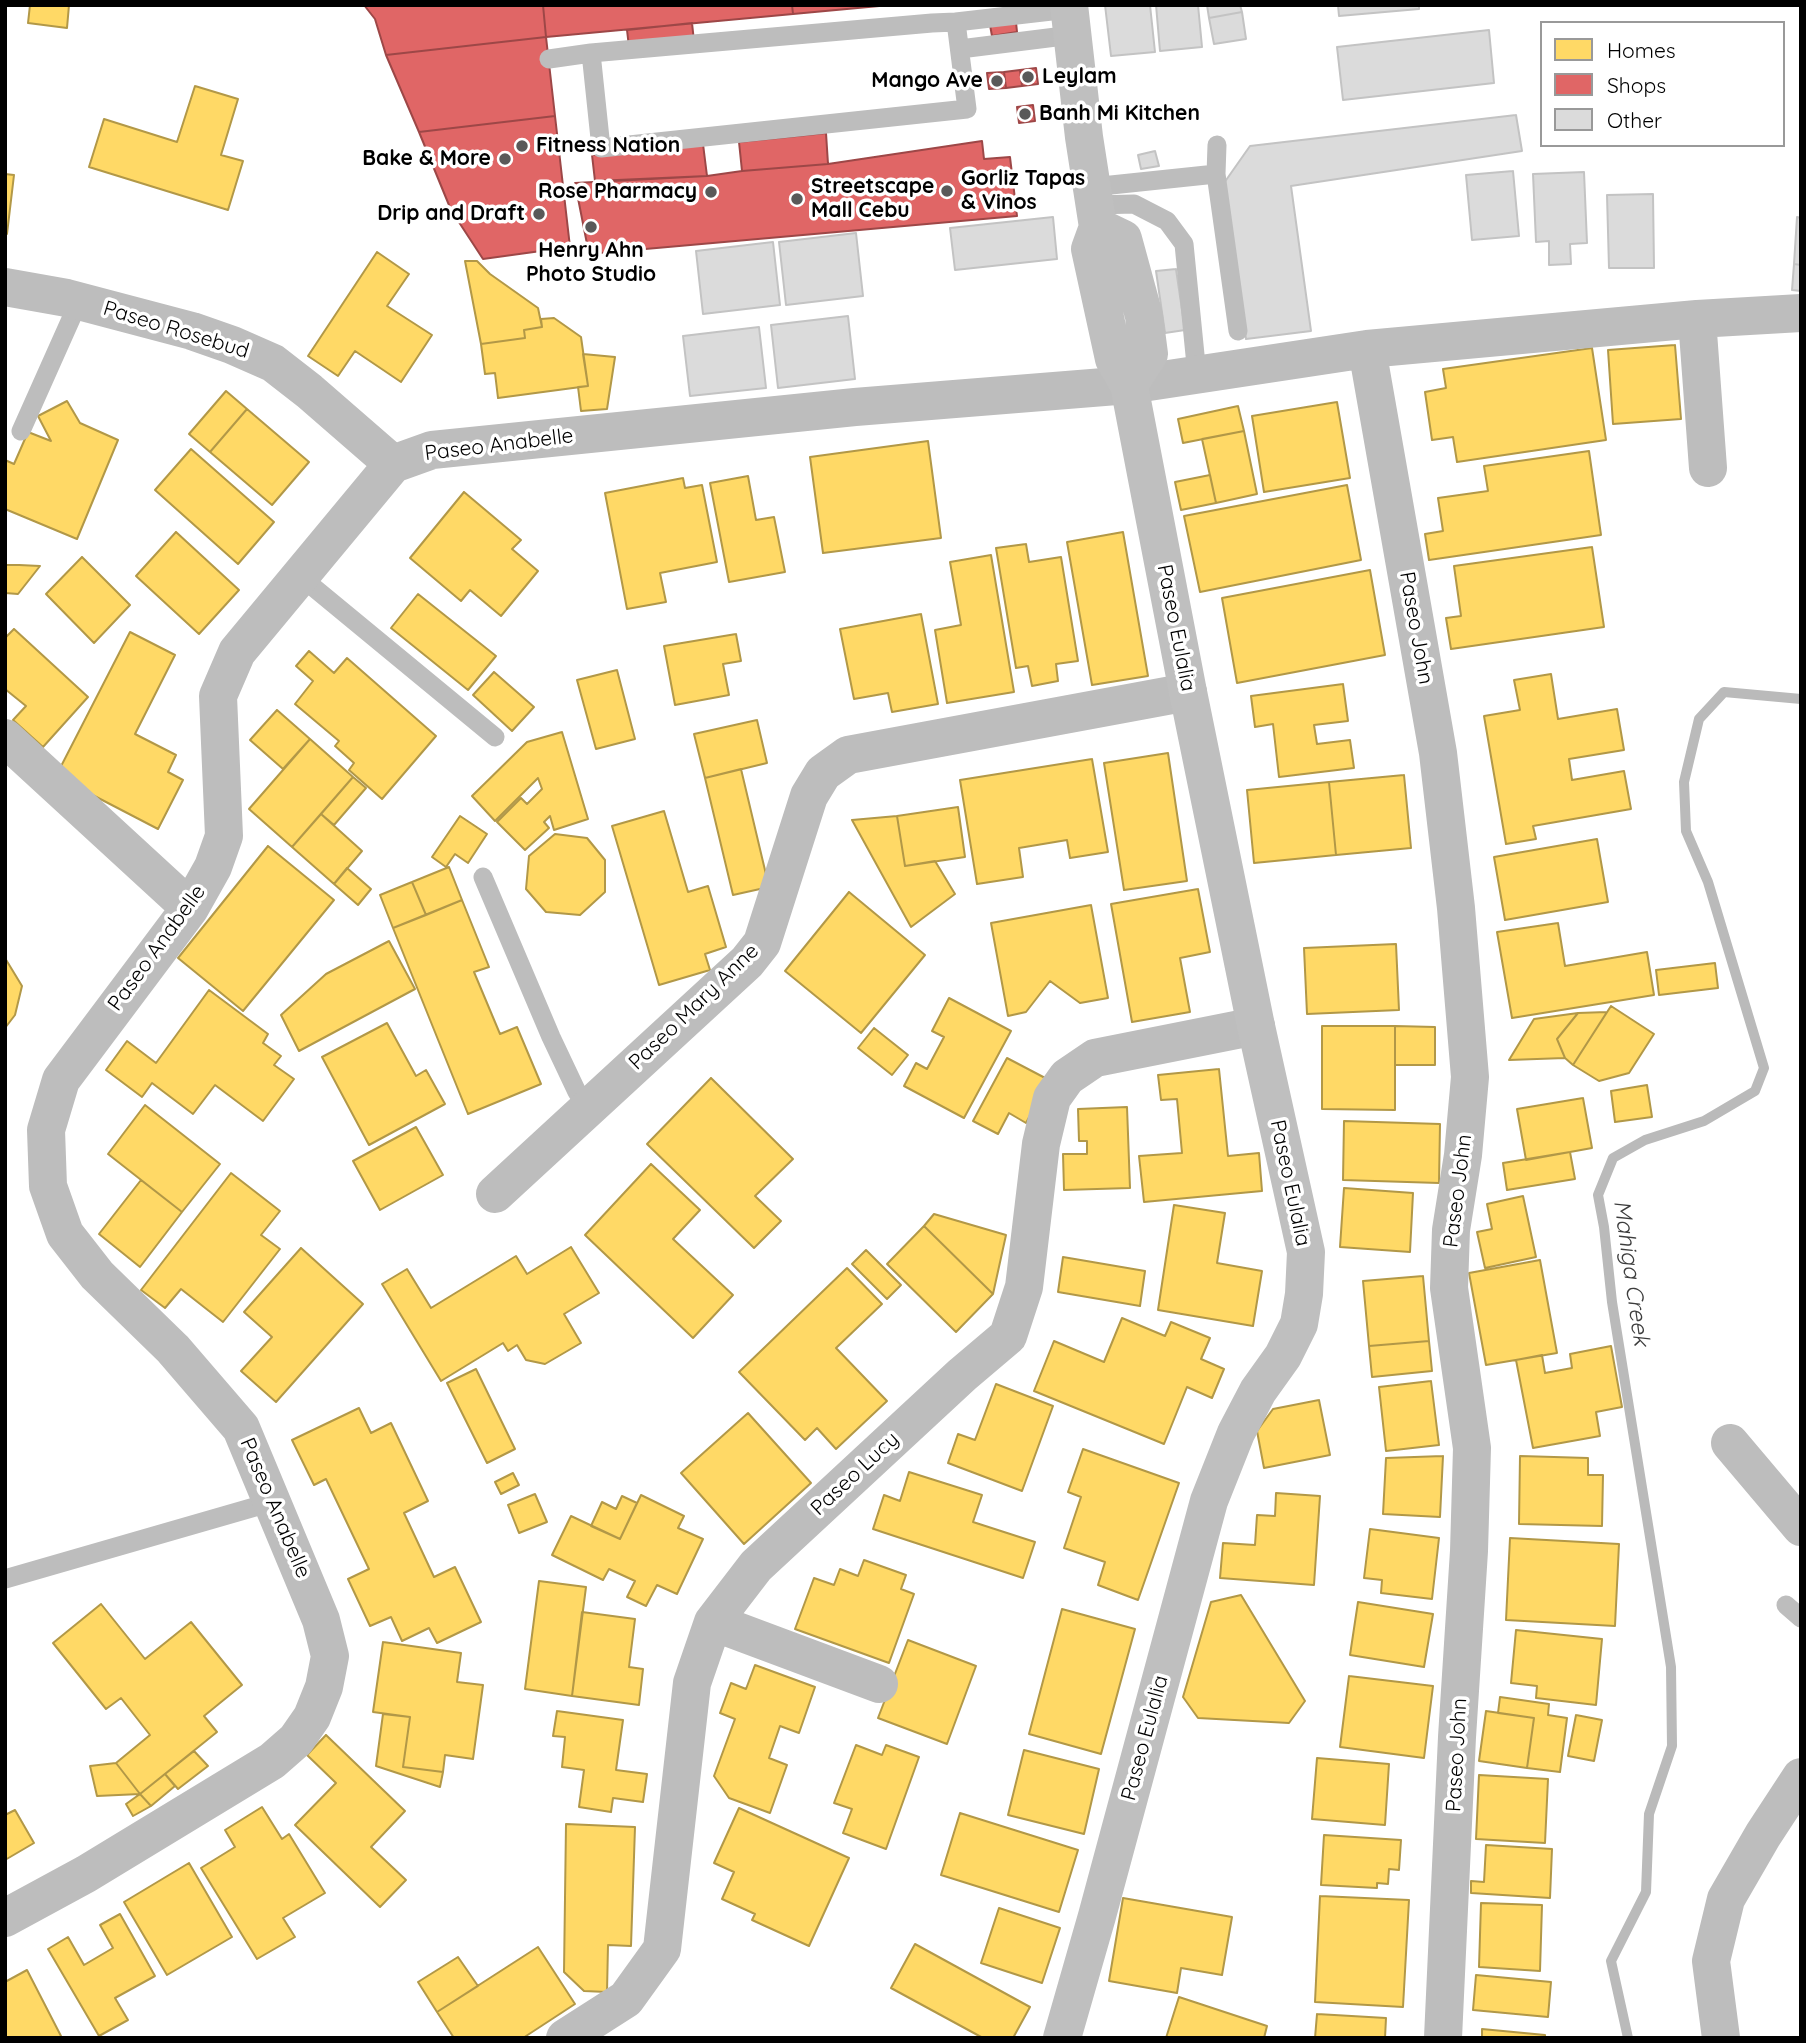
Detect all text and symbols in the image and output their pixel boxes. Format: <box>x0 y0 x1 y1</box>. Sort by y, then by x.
legend <box>1540 21 1785 147</box>
text: Homes <box>1607 37 1676 63</box>
place label: Leylam <box>1042 64 1117 90</box>
place label: Mango Ave <box>871 68 983 94</box>
marker: Leylam <box>1020 69 1036 85</box>
text: Shops <box>1607 72 1666 98</box>
marker: Mango Ave <box>989 73 1005 89</box>
place label: Banh Mi Kitchen <box>1039 101 1200 127</box>
marker: Banh Mi Kitchen <box>1017 106 1033 122</box>
text: Other <box>1607 107 1662 133</box>
place label: Fitness Nation <box>536 133 680 159</box>
marker: Fitness Nation <box>514 138 530 154</box>
place label: Bake & More <box>362 146 491 172</box>
marker: Bake & More <box>497 151 513 167</box>
place label: Gorliz Tapas & Vinos <box>961 166 1085 216</box>
place label: Streetscape Mall Cebu <box>811 174 934 224</box>
place label: Rose Pharmacy <box>538 179 697 205</box>
marker: Gorliz Tapas & Vinos <box>939 183 955 199</box>
marker: Rose Pharmacy <box>703 184 719 200</box>
marker: Streetscape Mall Cebu <box>789 191 805 207</box>
place label: Drip and Draft <box>377 201 525 227</box>
marker: Drip and Draft <box>531 206 547 222</box>
marker: Henry Ahn Photo Studio <box>583 219 599 235</box>
place label: Henry Ahn Photo Studio <box>526 238 656 288</box>
street label: Paseo Rosebud <box>100 296 252 364</box>
street label: Paseo Anabelle <box>423 423 575 467</box>
street label: Paseo Eulalia <box>1151 563 1201 693</box>
street label: Paseo John <box>1394 570 1438 686</box>
street label: Paseo Anabelle <box>103 880 211 1016</box>
street label: Paseo Mary Anne <box>624 939 764 1075</box>
street label: Paseo Eulalia <box>1264 1118 1316 1248</box>
street label: Paseo John <box>1439 1133 1477 1249</box>
water label: Mahiga Creek <box>1607 1198 1655 1348</box>
street label: Paseo Lucy <box>806 1427 904 1521</box>
street label: Paseo Anabelle <box>234 1434 316 1582</box>
street label: Paseo Eulalia <box>1116 1673 1174 1803</box>
street label: Paseo John <box>1441 1697 1473 1813</box>

